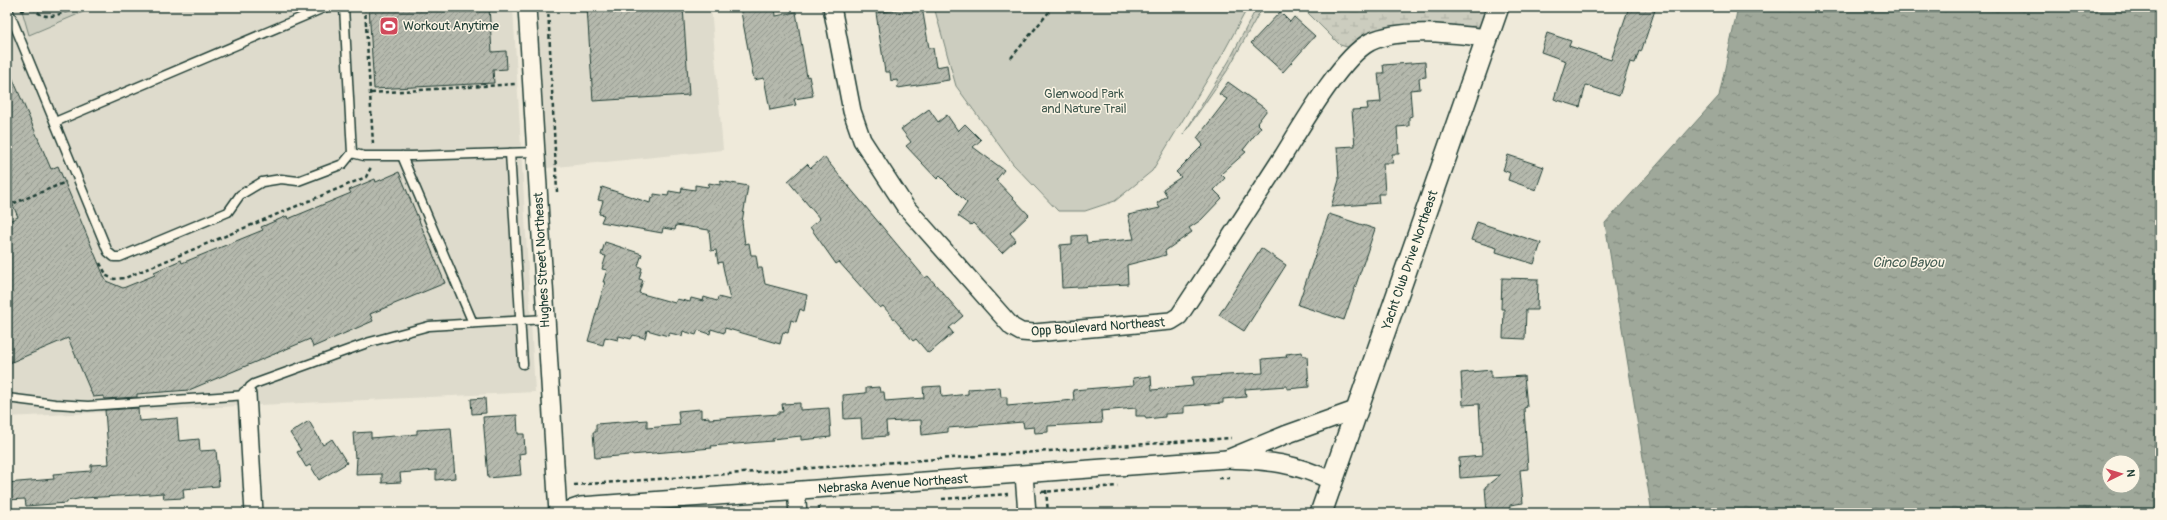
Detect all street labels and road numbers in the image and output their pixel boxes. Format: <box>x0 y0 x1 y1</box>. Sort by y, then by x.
street label: Yacht Club Drive Northeast <box>1378 187 1442 333</box>
street label: Hughes Street Northeast <box>530 191 554 328</box>
street label: Opp Boulevard Northeast <box>1030 314 1166 340</box>
street label: Nebraska Avenue Northeast <box>817 471 969 497</box>

